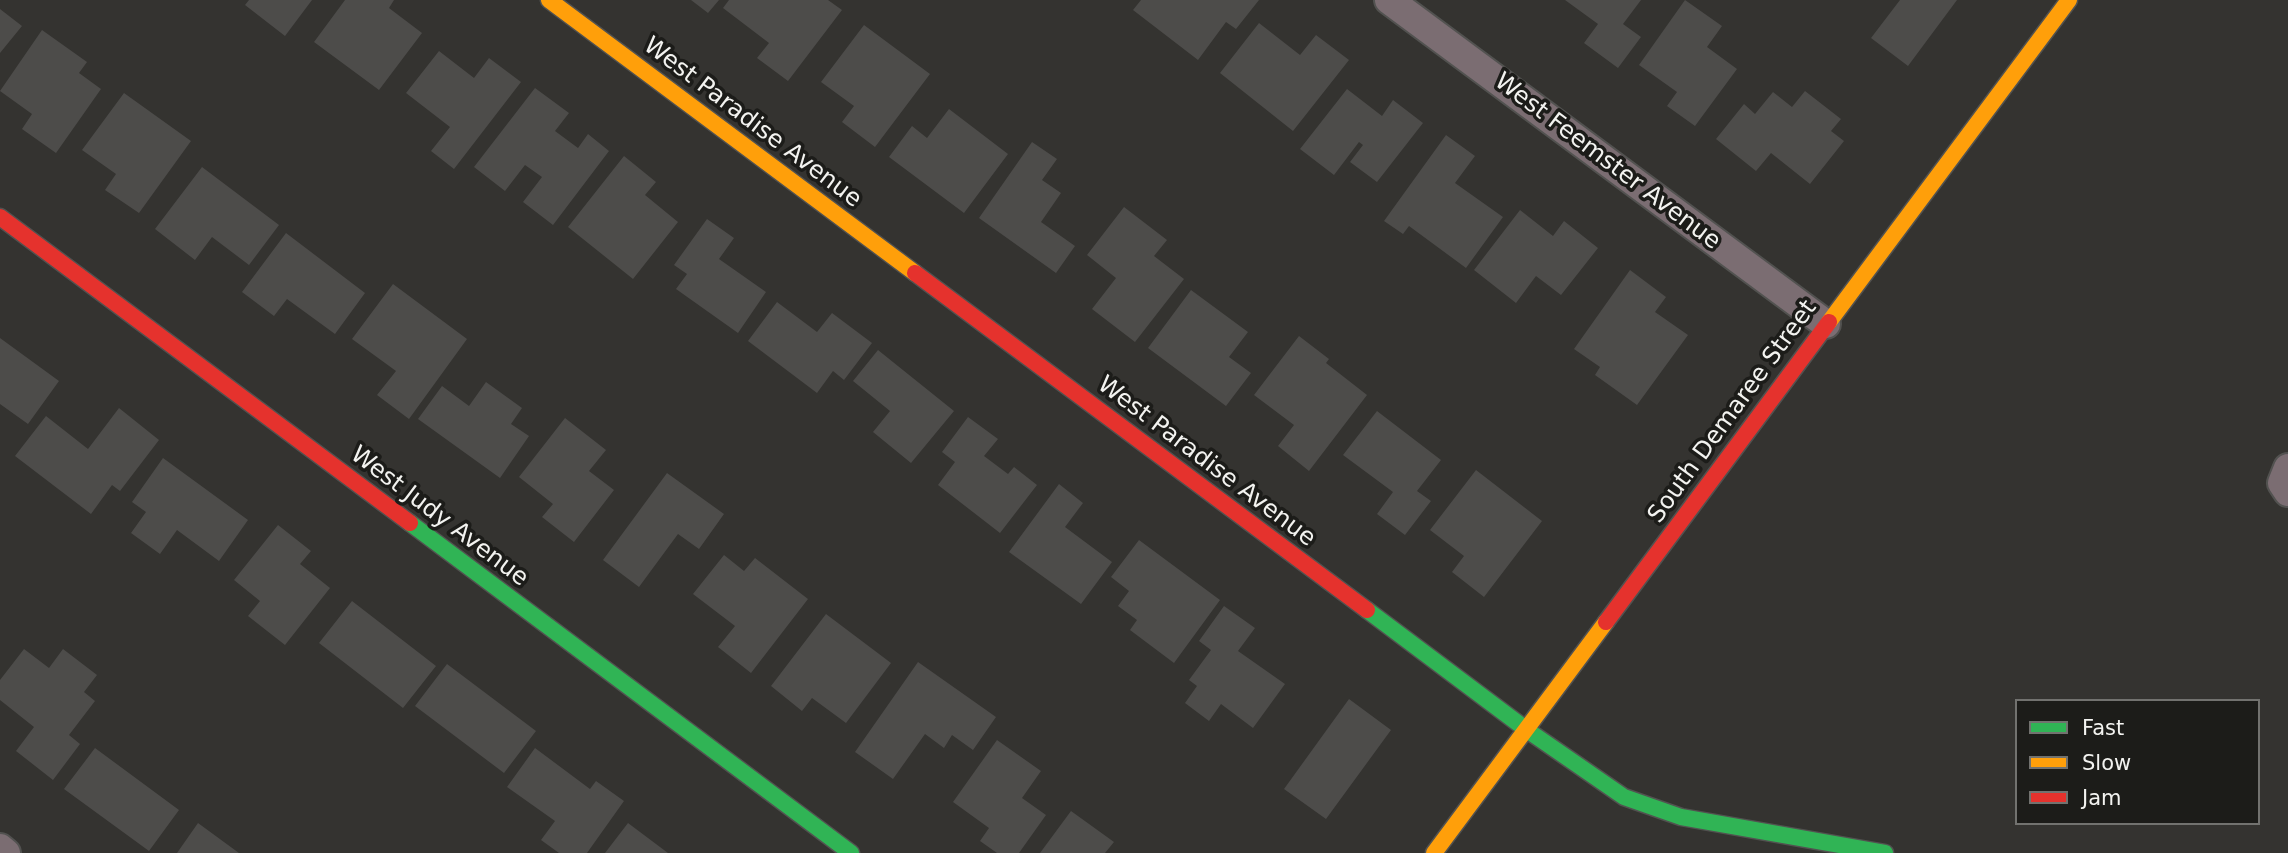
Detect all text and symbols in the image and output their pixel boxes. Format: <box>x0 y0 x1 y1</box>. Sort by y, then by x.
street label: West Paradise Avenue <box>637 32 867 214</box>
street label: West Feemster Avenue <box>1488 68 1726 256</box>
street label: South Demaree Street <box>1643 295 1823 529</box>
street label: West Paradise Avenue <box>1091 371 1321 553</box>
street label: West Judy Avenue <box>344 441 534 593</box>
legend <box>2015 699 2260 825</box>
text: Fast <box>2082 716 2124 740</box>
text: Slow <box>2082 751 2131 775</box>
text: Jam <box>2082 786 2122 810</box>

